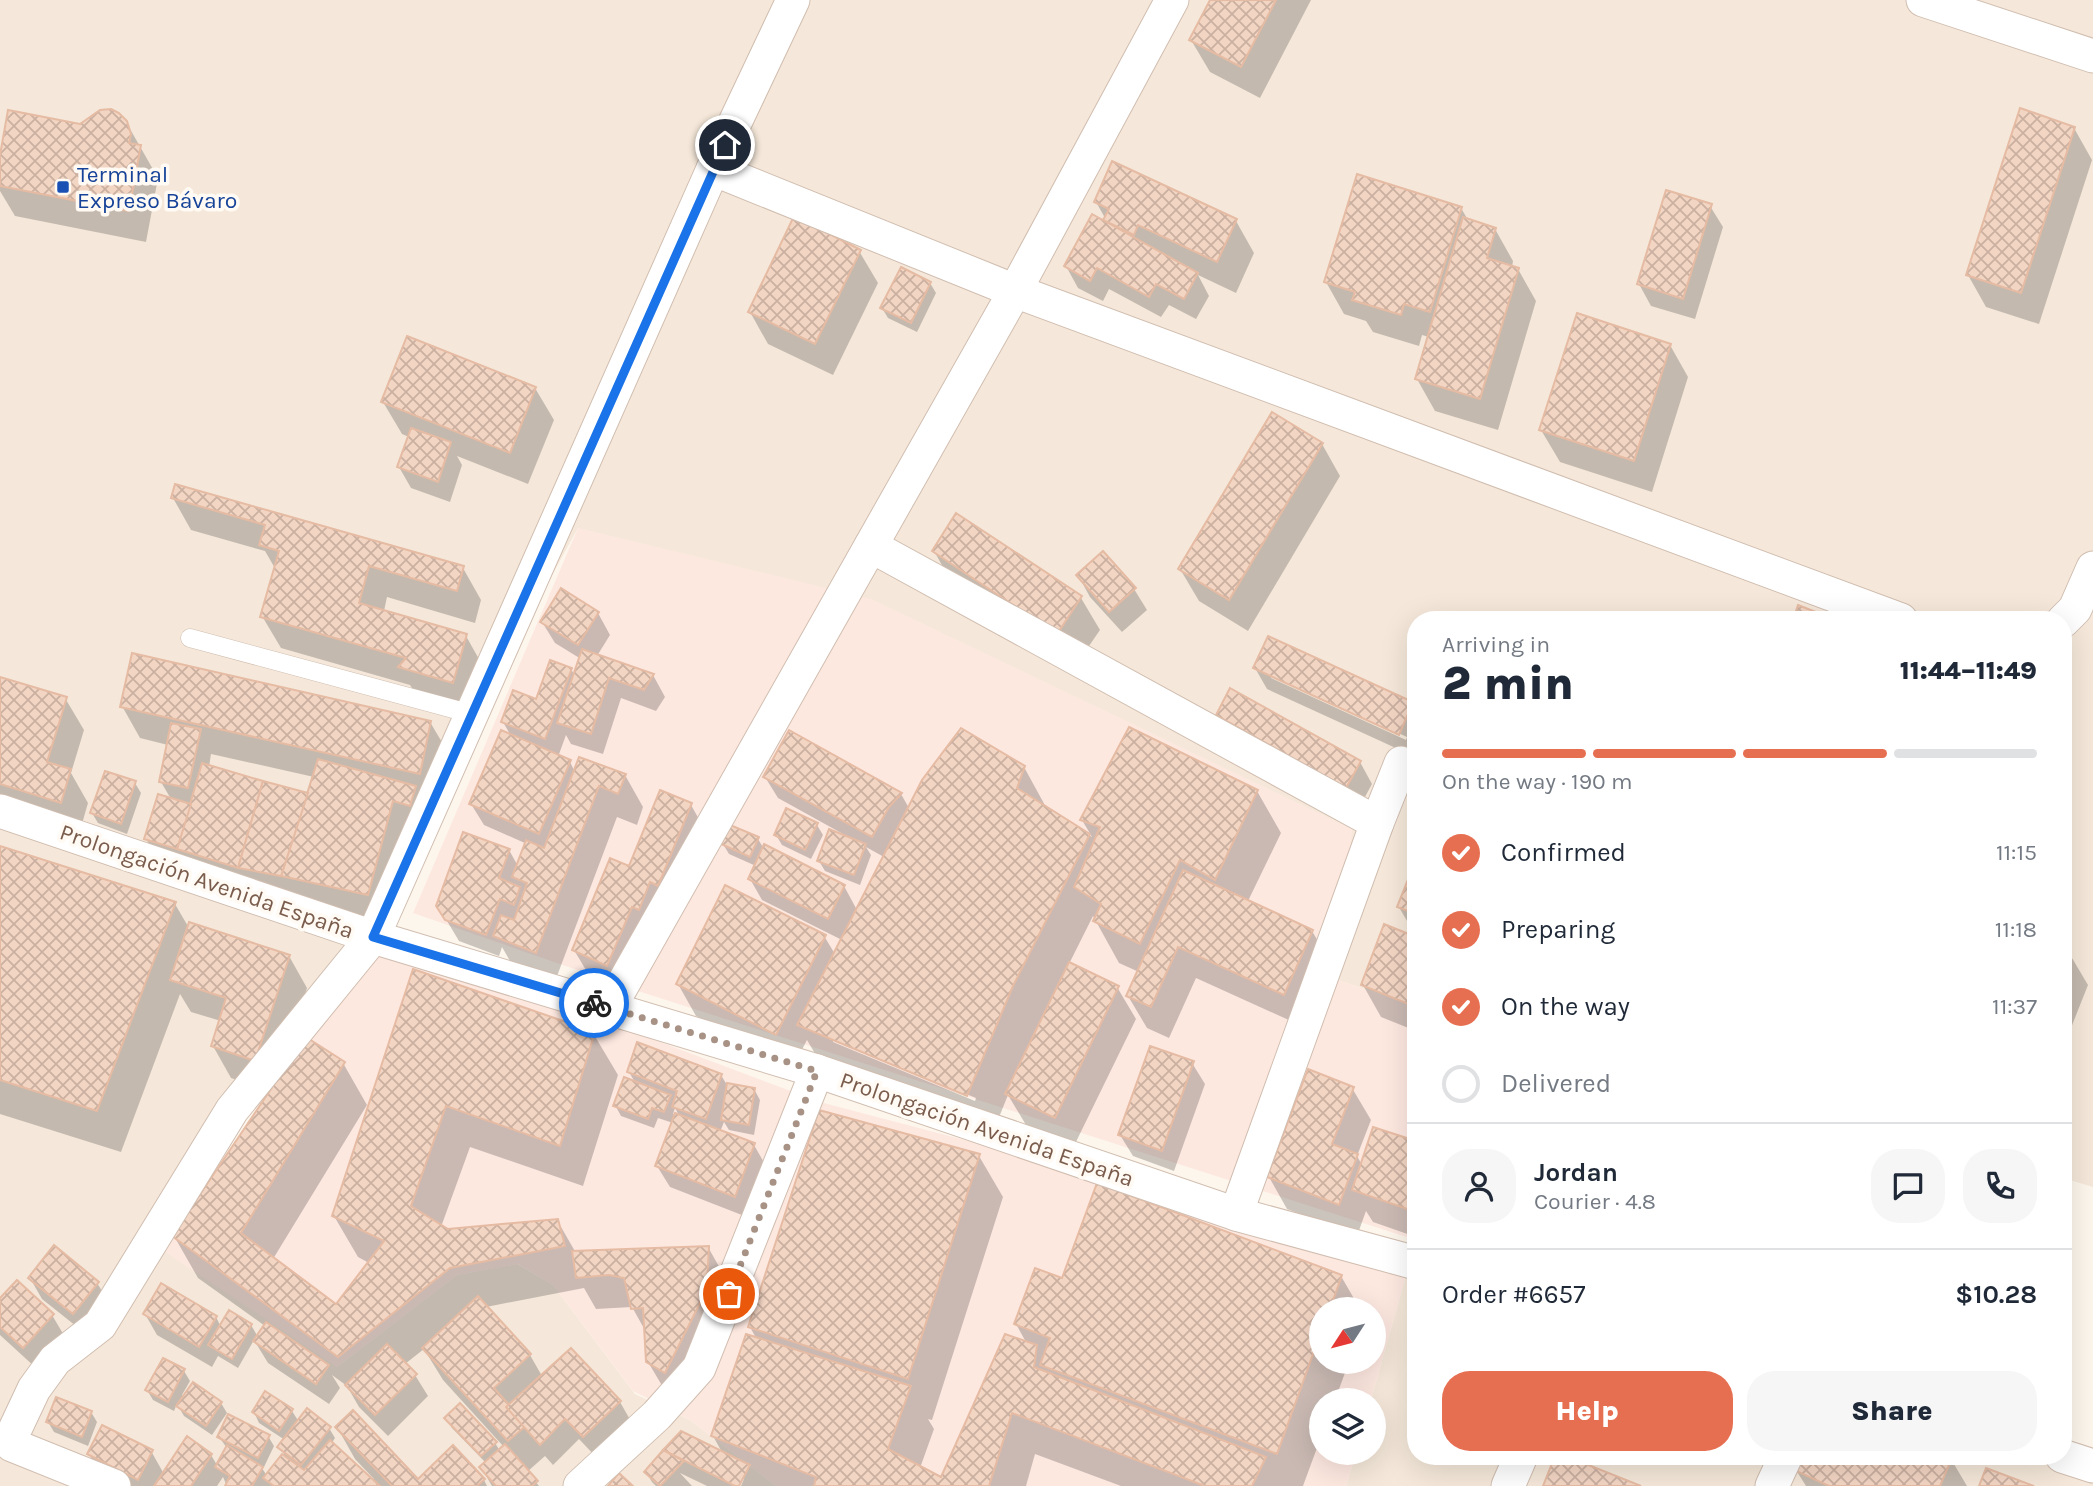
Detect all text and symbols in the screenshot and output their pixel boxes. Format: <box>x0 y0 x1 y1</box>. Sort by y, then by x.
pin <box>695 115 755 175</box>
icon: home <box>706 126 744 164</box>
place label: Terminal Expreso Bávaro <box>77 161 237 214</box>
marker: Terminal Expreso Bávaro <box>55 179 71 195</box>
text: Arriving in <box>1442 631 1550 658</box>
text: 11:44–11:49 <box>1900 655 2037 686</box>
text: 2 min <box>1442 657 1574 711</box>
text: On the way · 190 m <box>1442 768 1633 795</box>
street label: Prolongación Avenida España <box>56 818 357 945</box>
icon: check <box>1442 834 1480 872</box>
text: Confirmed <box>1501 837 1626 868</box>
text: 11:15 <box>1996 839 2037 866</box>
icon: check <box>1442 911 1480 949</box>
text: Preparing <box>1501 914 1615 945</box>
text: 11:18 <box>1995 916 2037 943</box>
courier <box>559 968 629 1038</box>
icon: bike <box>575 984 613 1022</box>
icon: check <box>1442 988 1480 1026</box>
text: On the way <box>1501 991 1630 1022</box>
text: 11:37 <box>1992 993 2037 1020</box>
street label: Prolongación Avenida España <box>836 1066 1137 1193</box>
text: Delivered <box>1501 1068 1611 1099</box>
button: person <box>1442 1149 1516 1223</box>
button: chat <box>1871 1149 1945 1223</box>
button: phone <box>1963 1149 2037 1223</box>
text: Jordan <box>1534 1157 1618 1188</box>
text: Courier · 4.8 <box>1534 1188 1656 1215</box>
pin <box>699 1264 759 1324</box>
icon: bag <box>710 1275 748 1313</box>
text: Order #6657 <box>1442 1279 1585 1310</box>
text: $10.28 <box>1955 1279 2037 1310</box>
north arrow <box>1309 1297 1386 1374</box>
map controls <box>1309 1297 1386 1465</box>
button: Help <box>1442 1371 1733 1451</box>
button: Share <box>1747 1371 2037 1451</box>
button: layers <box>1309 1388 1386 1465</box>

